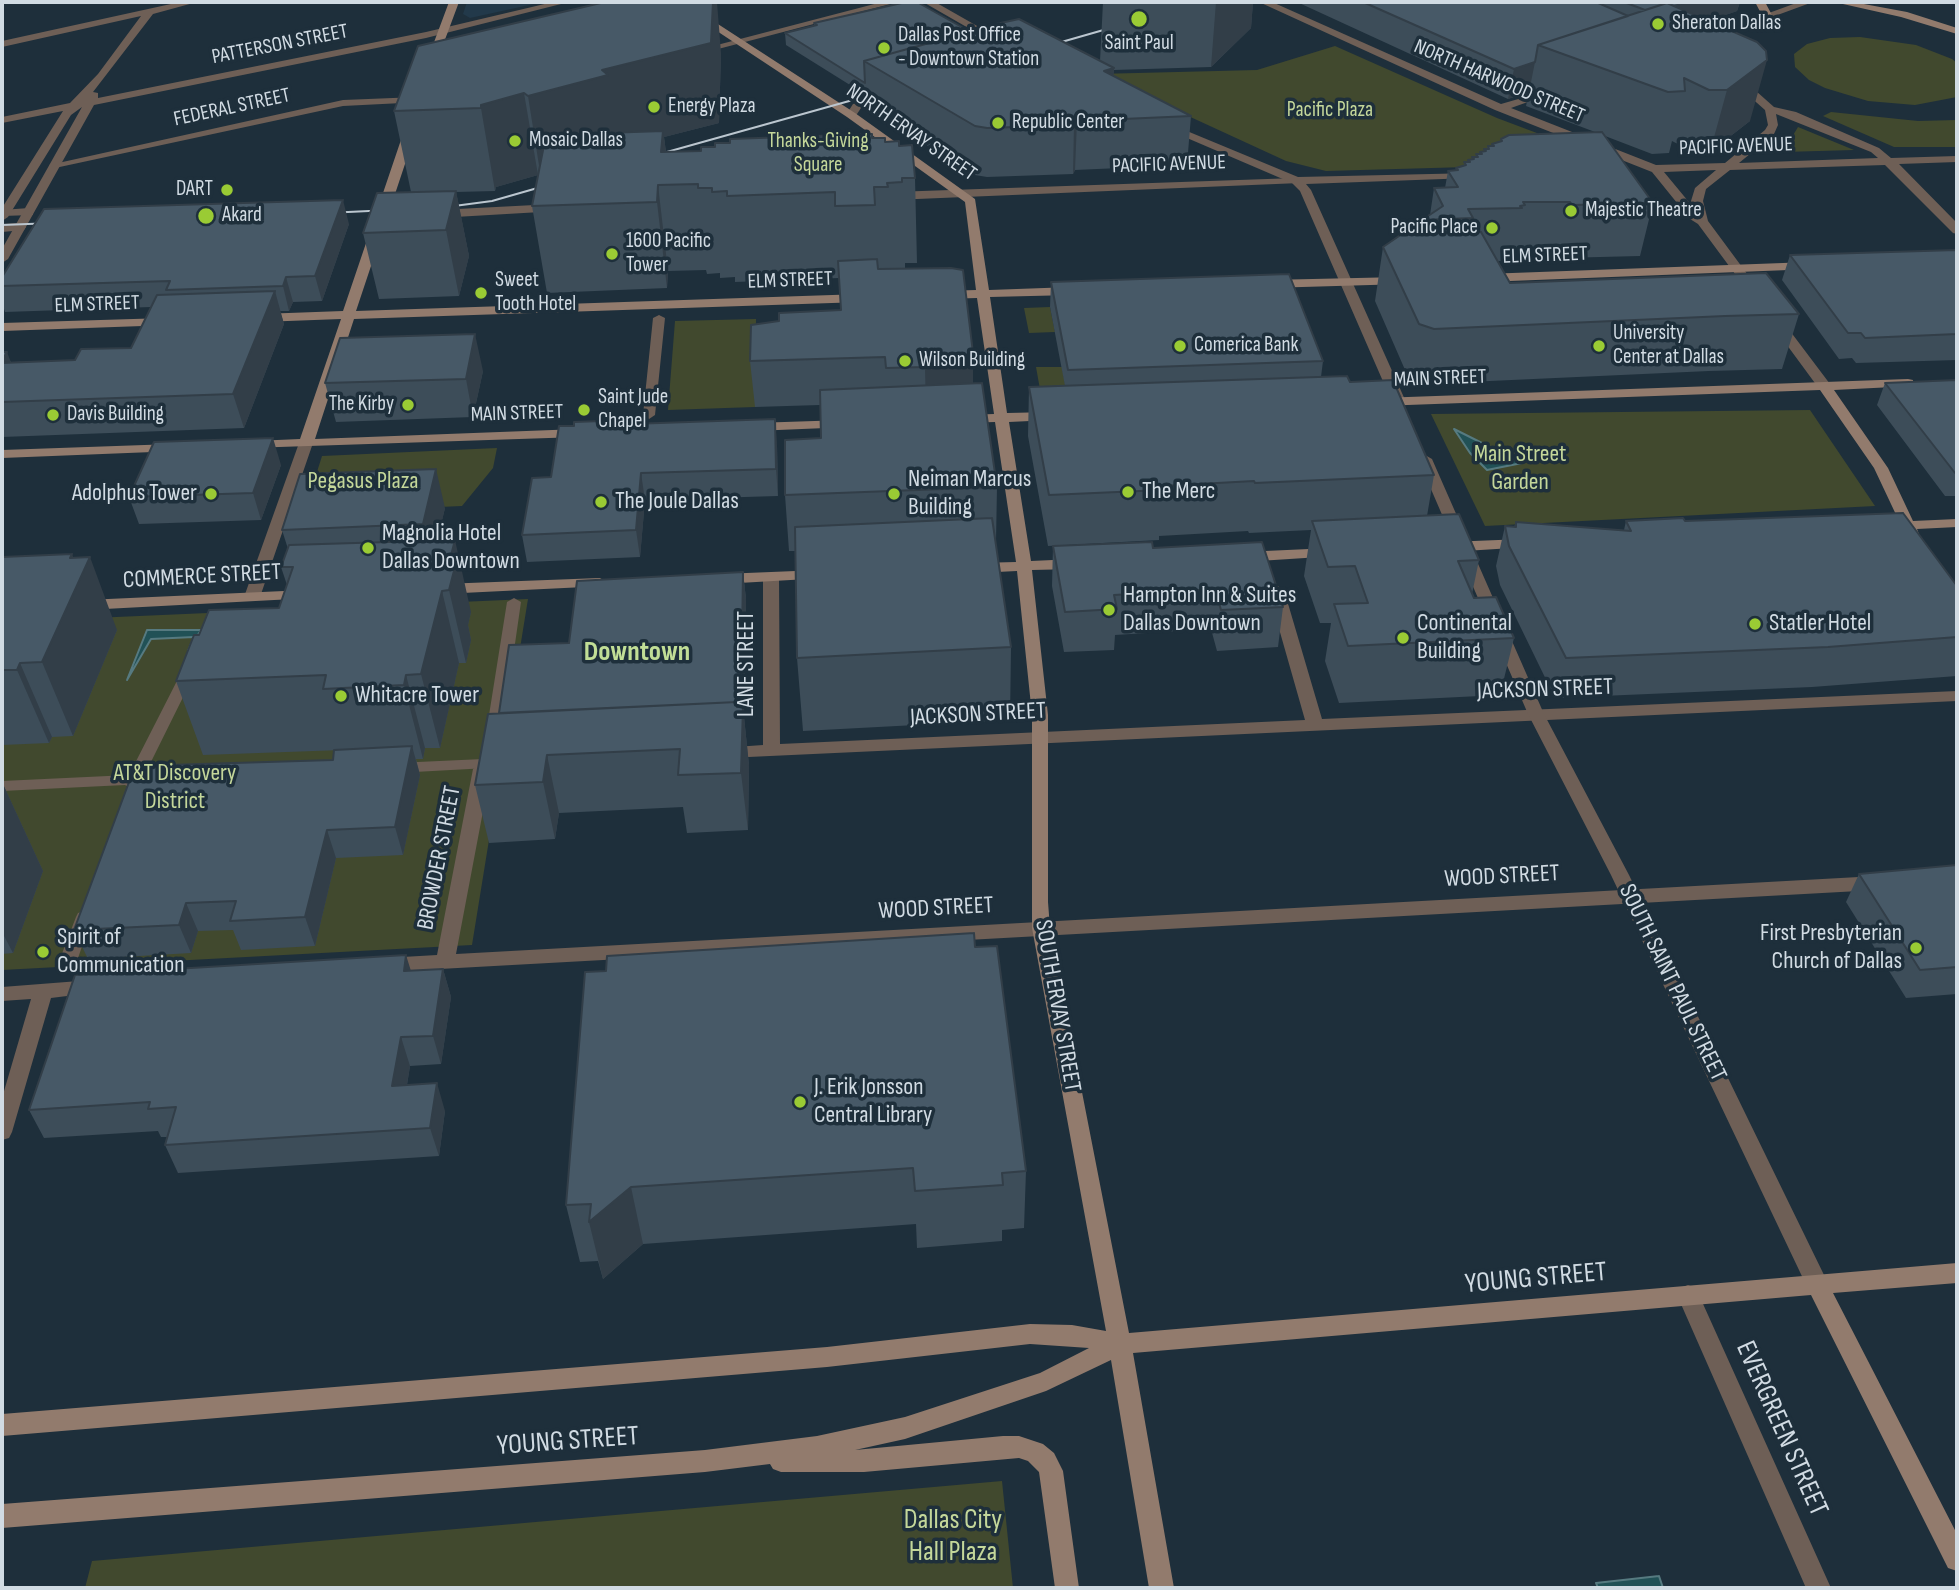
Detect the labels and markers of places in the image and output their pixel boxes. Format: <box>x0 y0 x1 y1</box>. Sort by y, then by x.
marker: Saint Paul <box>1129 9 1149 29</box>
place label: Sheraton Dallas <box>1672 11 1781 37</box>
marker: Sheraton Dallas <box>1650 16 1666 32</box>
place label: Dallas Post Office - Downtown Station <box>898 23 1039 73</box>
place label: Saint Paul <box>1104 31 1174 57</box>
marker: Dallas Post Office - Downtown Station <box>876 40 892 56</box>
place label: Energy Plaza <box>668 94 756 120</box>
marker: Energy Plaza <box>646 99 662 115</box>
place label: Republic Center <box>1012 110 1124 136</box>
marker: Republic Center <box>990 115 1006 131</box>
place label: Mosaic Dallas <box>529 128 623 154</box>
marker: Mosaic Dallas <box>507 133 523 149</box>
place label: DART <box>176 177 213 203</box>
marker: DART <box>219 182 235 198</box>
place label: Majestic Theatre <box>1585 198 1702 224</box>
place label: Akard <box>222 203 262 229</box>
marker: Majestic Theatre <box>1563 203 1579 219</box>
marker: Akard <box>196 206 216 226</box>
place label: Pacific Place <box>1390 215 1478 241</box>
marker: Pacific Place <box>1484 220 1500 236</box>
place label: 1600 Pacific Tower <box>626 229 711 279</box>
marker: 1600 Pacific Tower <box>604 246 620 262</box>
place label: Sweet Tooth Hotel <box>495 268 576 318</box>
marker: Sweet Tooth Hotel <box>473 285 489 301</box>
place label: University Center at Dallas <box>1613 321 1724 371</box>
place label: Comerica Bank <box>1194 333 1299 359</box>
marker: Comerica Bank <box>1172 338 1188 354</box>
marker: University Center at Dallas <box>1591 338 1607 354</box>
place label: Wilson Building <box>919 348 1025 374</box>
marker: Wilson Building <box>897 353 913 369</box>
place label: Saint Jude Chapel <box>598 385 668 435</box>
place label: The Kirby <box>329 392 394 418</box>
marker: The Kirby <box>400 397 416 413</box>
place label: Davis Building <box>67 402 164 428</box>
marker: Saint Jude Chapel <box>576 402 592 418</box>
marker: Davis Building <box>45 407 61 423</box>
place label: Neiman Marcus Building <box>908 466 1031 522</box>
place label: The Merc <box>1142 478 1215 506</box>
place label: Adolphus Tower <box>72 480 197 508</box>
marker: The Merc <box>1120 484 1136 500</box>
marker: Adolphus Tower <box>203 486 219 502</box>
marker: Neiman Marcus Building <box>886 486 902 502</box>
place label: The Joule Dallas <box>615 488 739 516</box>
marker: The Joule Dallas <box>593 494 609 510</box>
place label: Magnolia Hotel Dallas Downtown <box>382 520 520 576</box>
marker: Magnolia Hotel Dallas Downtown <box>360 540 376 556</box>
place label: Hampton Inn & Suites Dallas Downtown <box>1123 582 1296 638</box>
marker: Hampton Inn & Suites Dallas Downtown <box>1101 602 1117 618</box>
place label: Continental Building <box>1417 610 1512 666</box>
place label: Statler Hotel <box>1769 610 1871 638</box>
marker: Statler Hotel <box>1747 616 1763 632</box>
marker: Continental Building <box>1395 630 1411 646</box>
place label: Whitacre Tower <box>355 682 479 710</box>
marker: Whitacre Tower <box>333 688 349 704</box>
place label: First Presbyterian Church of Dallas <box>1760 920 1902 976</box>
place label: Spirit of Communication <box>57 924 185 980</box>
marker: First Presbyterian Church of Dallas <box>1908 940 1924 956</box>
marker: Spirit of Communication <box>35 944 51 960</box>
place label: J. Erik Jonsson Central Library <box>814 1074 932 1130</box>
marker: J. Erik Jonsson Central Library <box>792 1094 808 1110</box>

